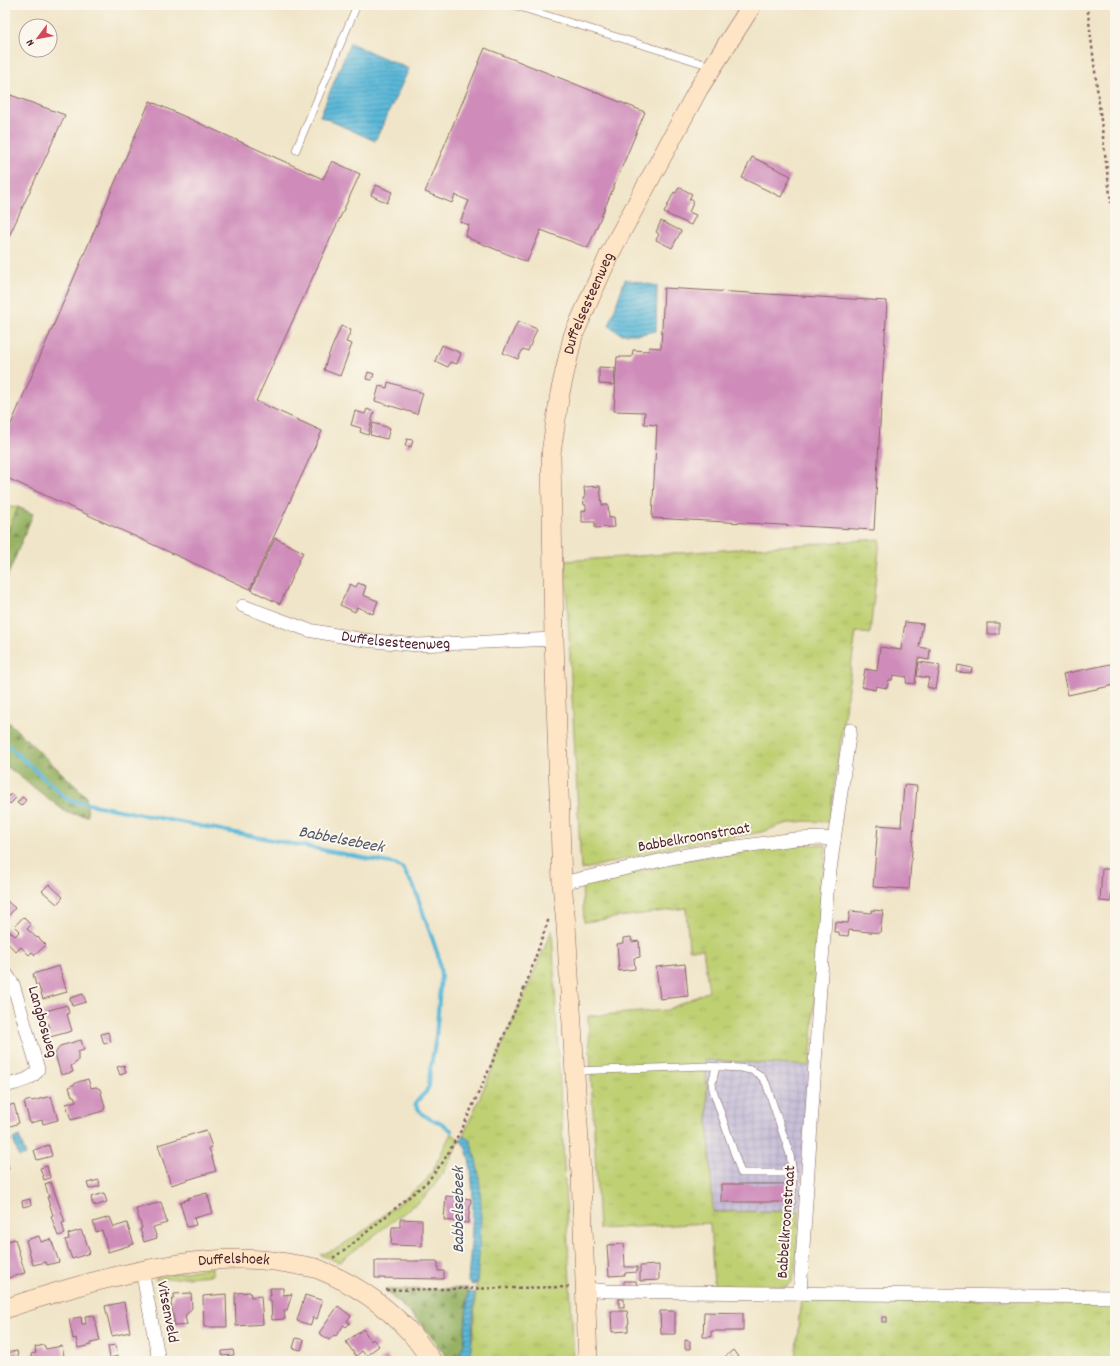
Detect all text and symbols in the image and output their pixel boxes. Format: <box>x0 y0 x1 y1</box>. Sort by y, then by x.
north arrow <box>18 18 58 58</box>
text: N <box>23 35 39 49</box>
street label: Duffelsesteenweg <box>558 249 620 357</box>
street label: Duffelsesteenweg <box>340 625 451 656</box>
street label: Babbelkroonstraat <box>636 817 752 859</box>
water label: Babbelsebeek <box>296 821 388 861</box>
street label: Langbosweg <box>21 983 63 1061</box>
water label: Babbelsebeek <box>448 1165 472 1253</box>
street label: Babbelkroonstraat <box>772 1165 802 1279</box>
street label: Duffelshoek <box>197 1248 271 1273</box>
street label: Vitsenveld <box>150 1279 184 1345</box>

